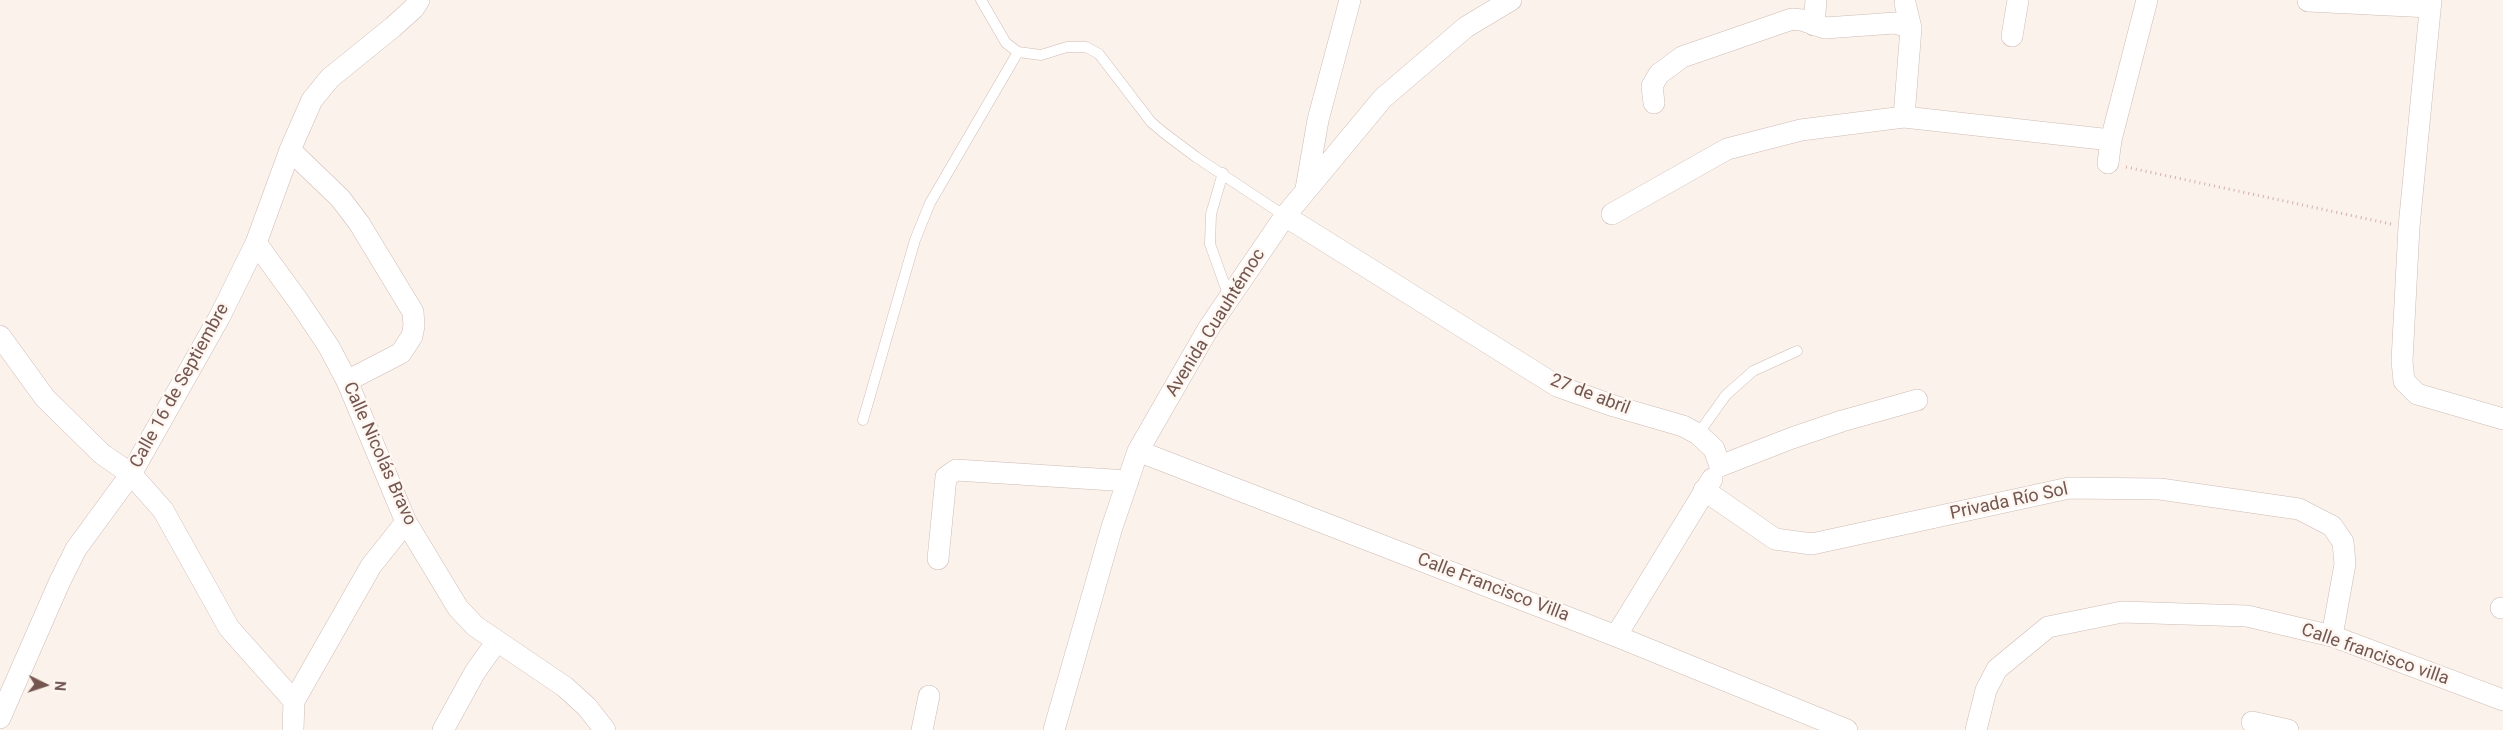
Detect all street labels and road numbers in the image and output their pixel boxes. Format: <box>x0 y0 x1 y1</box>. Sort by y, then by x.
street label: Avenida Cuauhtémoc <box>1162 245 1270 401</box>
street label: Calle 16 de Septiembre <box>126 300 234 472</box>
street label: 27 de abril <box>1547 370 1633 420</box>
street label: Calle Nicolás Bravo <box>338 379 420 529</box>
street label: Privada Río Sol <box>1948 479 2070 525</box>
street label: Calle Francisco Villa <box>1414 549 1572 627</box>
street label: Calle francisco villa <box>2298 620 2452 690</box>

